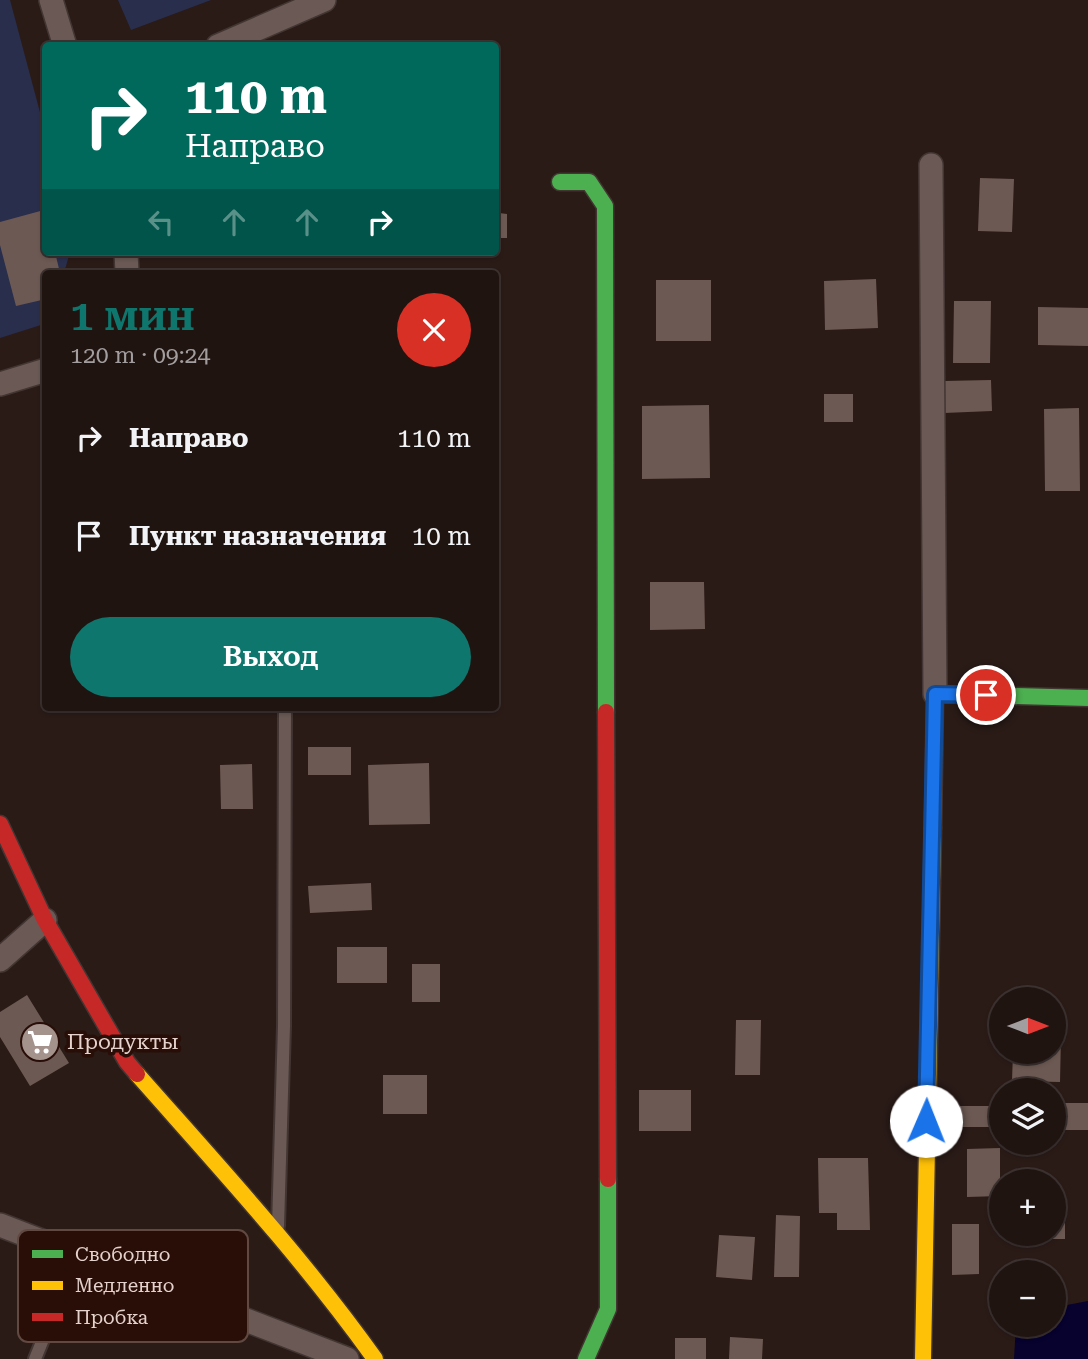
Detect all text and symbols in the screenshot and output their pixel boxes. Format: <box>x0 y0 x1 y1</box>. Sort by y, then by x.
text: 110 m <box>185 68 327 125</box>
icon: right <box>70 70 161 161</box>
text: Направо <box>185 127 325 165</box>
icon: left <box>142 203 180 241</box>
icon: ahead <box>215 203 253 241</box>
icon: ahead <box>288 203 326 241</box>
icon: right <box>361 203 399 241</box>
text: 1 мин <box>70 291 195 340</box>
button: close <box>397 293 471 367</box>
text: 120 m · 09:24 <box>70 342 210 369</box>
icon: right <box>70 419 108 457</box>
text: Направо <box>129 423 249 453</box>
text: 110 m <box>397 423 471 453</box>
icon: arrive <box>70 517 108 555</box>
text: Пункт назначения <box>129 521 386 551</box>
text: 10 m <box>412 521 471 551</box>
button: Выход <box>70 617 471 697</box>
pin <box>956 665 1016 725</box>
icon: arrive <box>967 676 1005 714</box>
north arrow <box>989 987 1066 1064</box>
map controls <box>989 987 1066 1337</box>
supermarket icon: Продукты <box>19 1021 61 1063</box>
place label: Продукты <box>67 1030 179 1054</box>
button: layers <box>989 1078 1066 1155</box>
position arrow <box>889 1084 963 1158</box>
button: + <box>989 1169 1066 1246</box>
legend <box>18 1230 248 1342</box>
text: Свободно <box>75 1243 170 1266</box>
button: − <box>989 1260 1066 1337</box>
text: Медленно <box>75 1274 174 1297</box>
text: Пробка <box>75 1306 149 1329</box>

